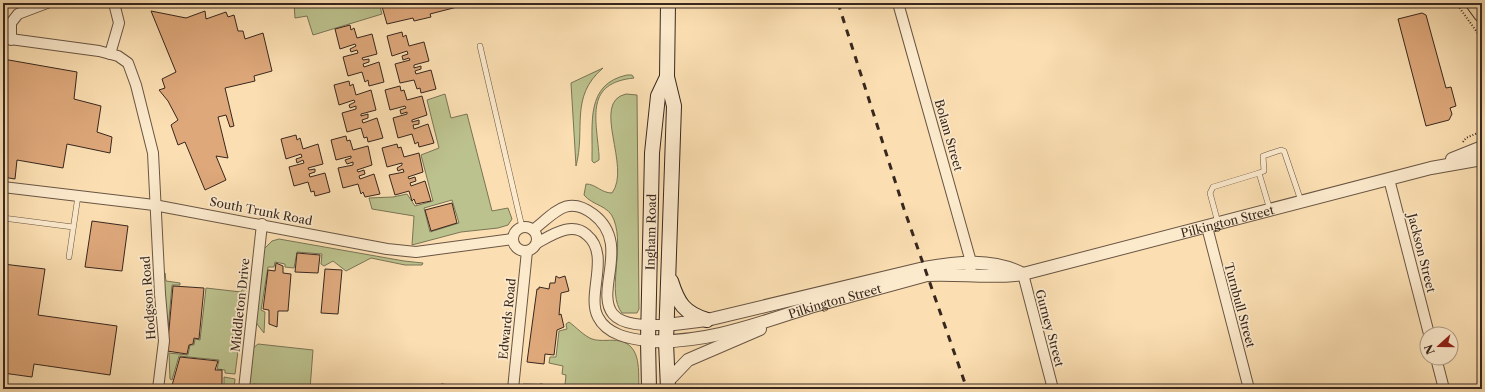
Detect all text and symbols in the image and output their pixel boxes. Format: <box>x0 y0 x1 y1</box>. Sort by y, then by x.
street label: Bolam Street <box>932 97 967 173</box>
street label: Ingham Road <box>642 193 659 270</box>
street label: South Trunk Road <box>208 194 314 228</box>
street label: Pilkington Street <box>1179 201 1276 240</box>
street label: Jackson Street <box>1404 210 1439 295</box>
street label: Hodgson Road <box>138 255 158 340</box>
street label: Middleton Drive <box>228 257 252 353</box>
street label: Turnbull Street <box>1221 261 1259 350</box>
street label: Edwards Road <box>495 277 519 360</box>
street label: Pilkington Street <box>786 280 884 321</box>
street label: Gurney Street <box>1032 288 1068 369</box>
north arrow <box>1419 326 1459 366</box>
text: N <box>1421 342 1438 357</box>

